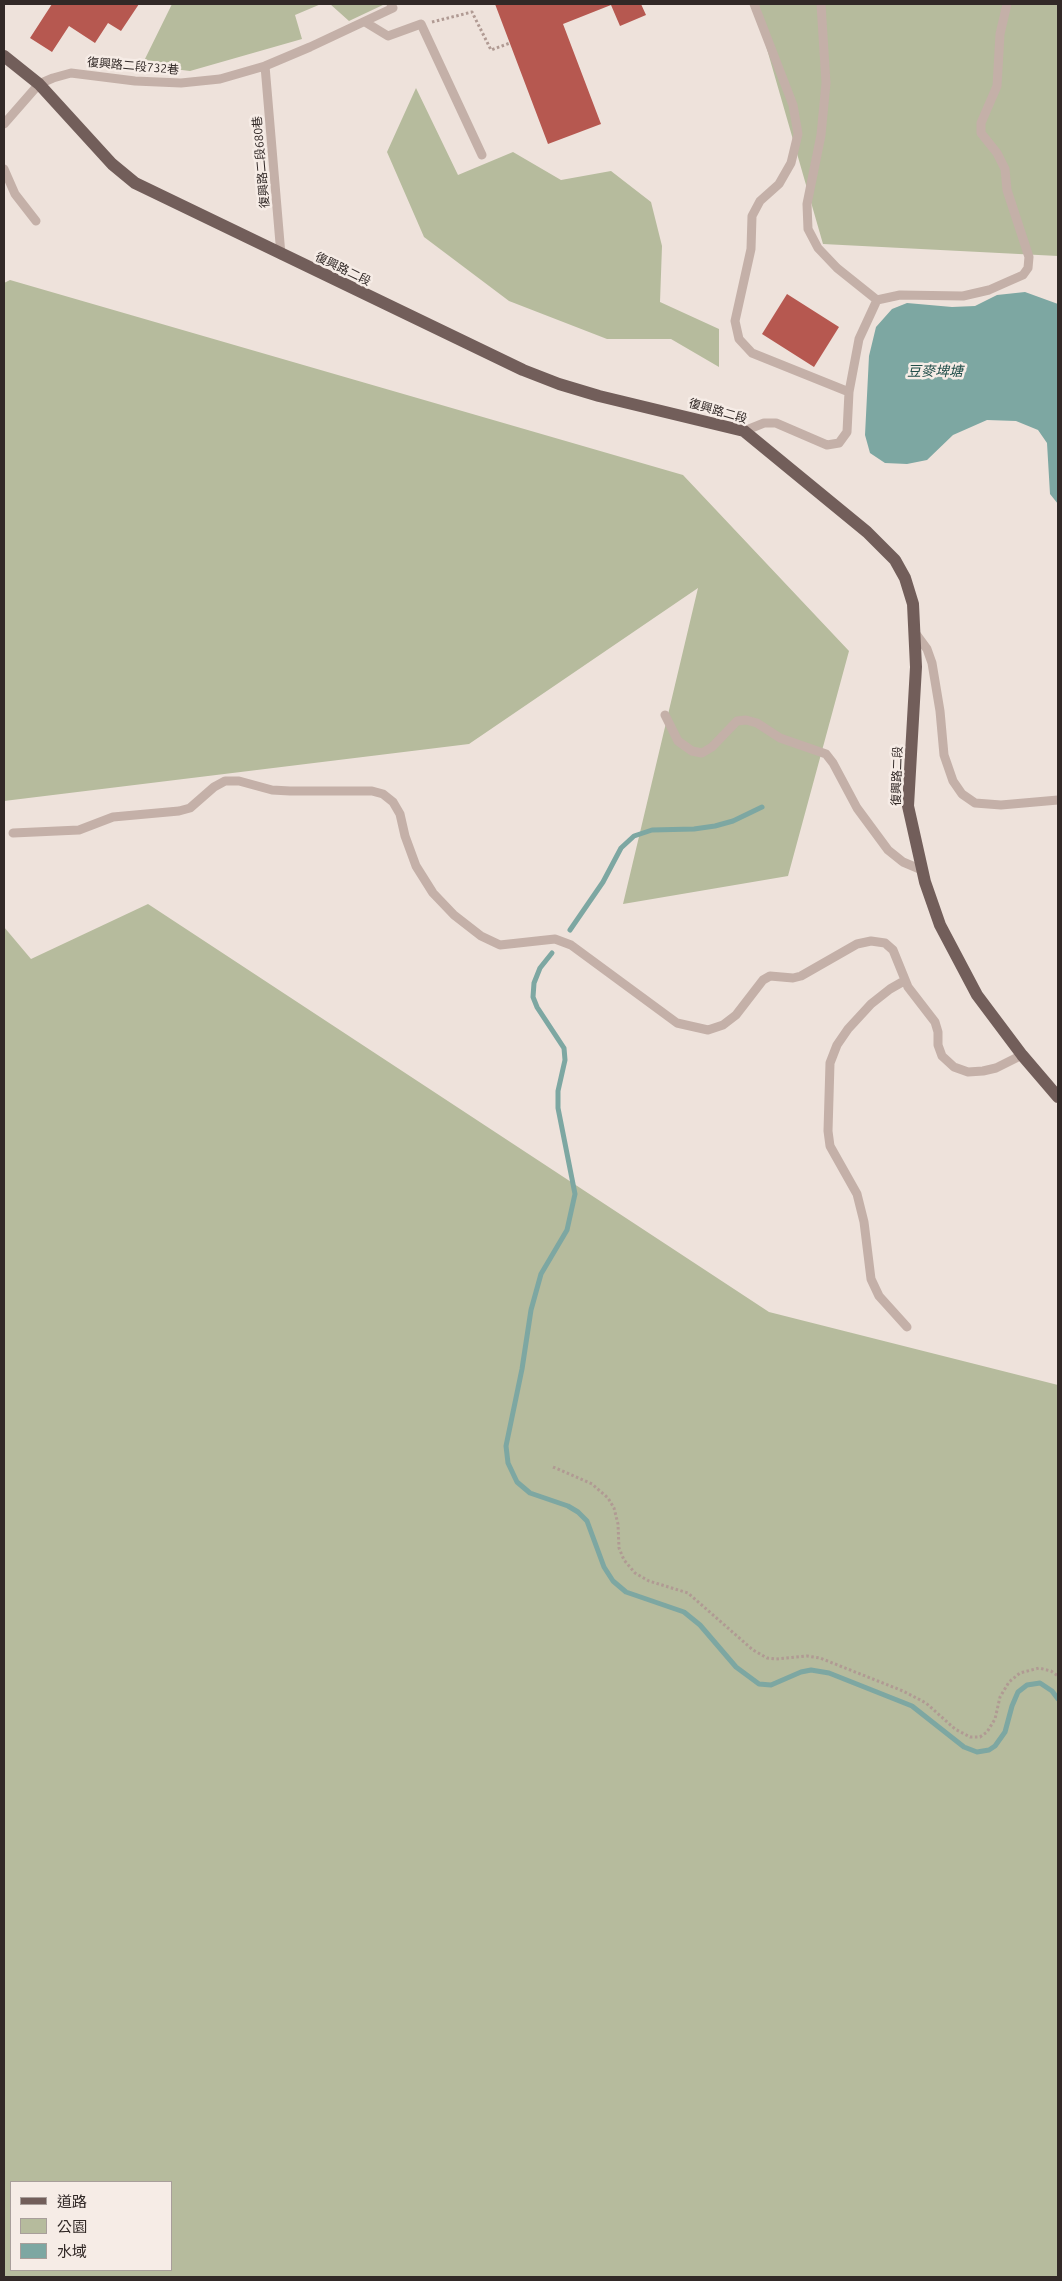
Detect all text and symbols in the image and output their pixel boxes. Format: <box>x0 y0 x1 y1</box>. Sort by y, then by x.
street label: 復興路二段732巷 <box>86 55 180 77</box>
street label: 復興路二段680巷 <box>250 115 272 209</box>
street label: 復興路二段 <box>313 249 373 289</box>
water label: 豆麥埤塘 <box>907 363 963 379</box>
street label: 復興路二段 <box>687 396 749 426</box>
street label: 復興路二段 <box>889 746 905 806</box>
legend <box>10 2181 172 2271</box>
text: 道路 <box>57 2193 87 2210</box>
text: 公園 <box>57 2218 87 2235</box>
text: 水域 <box>57 2243 87 2260</box>

